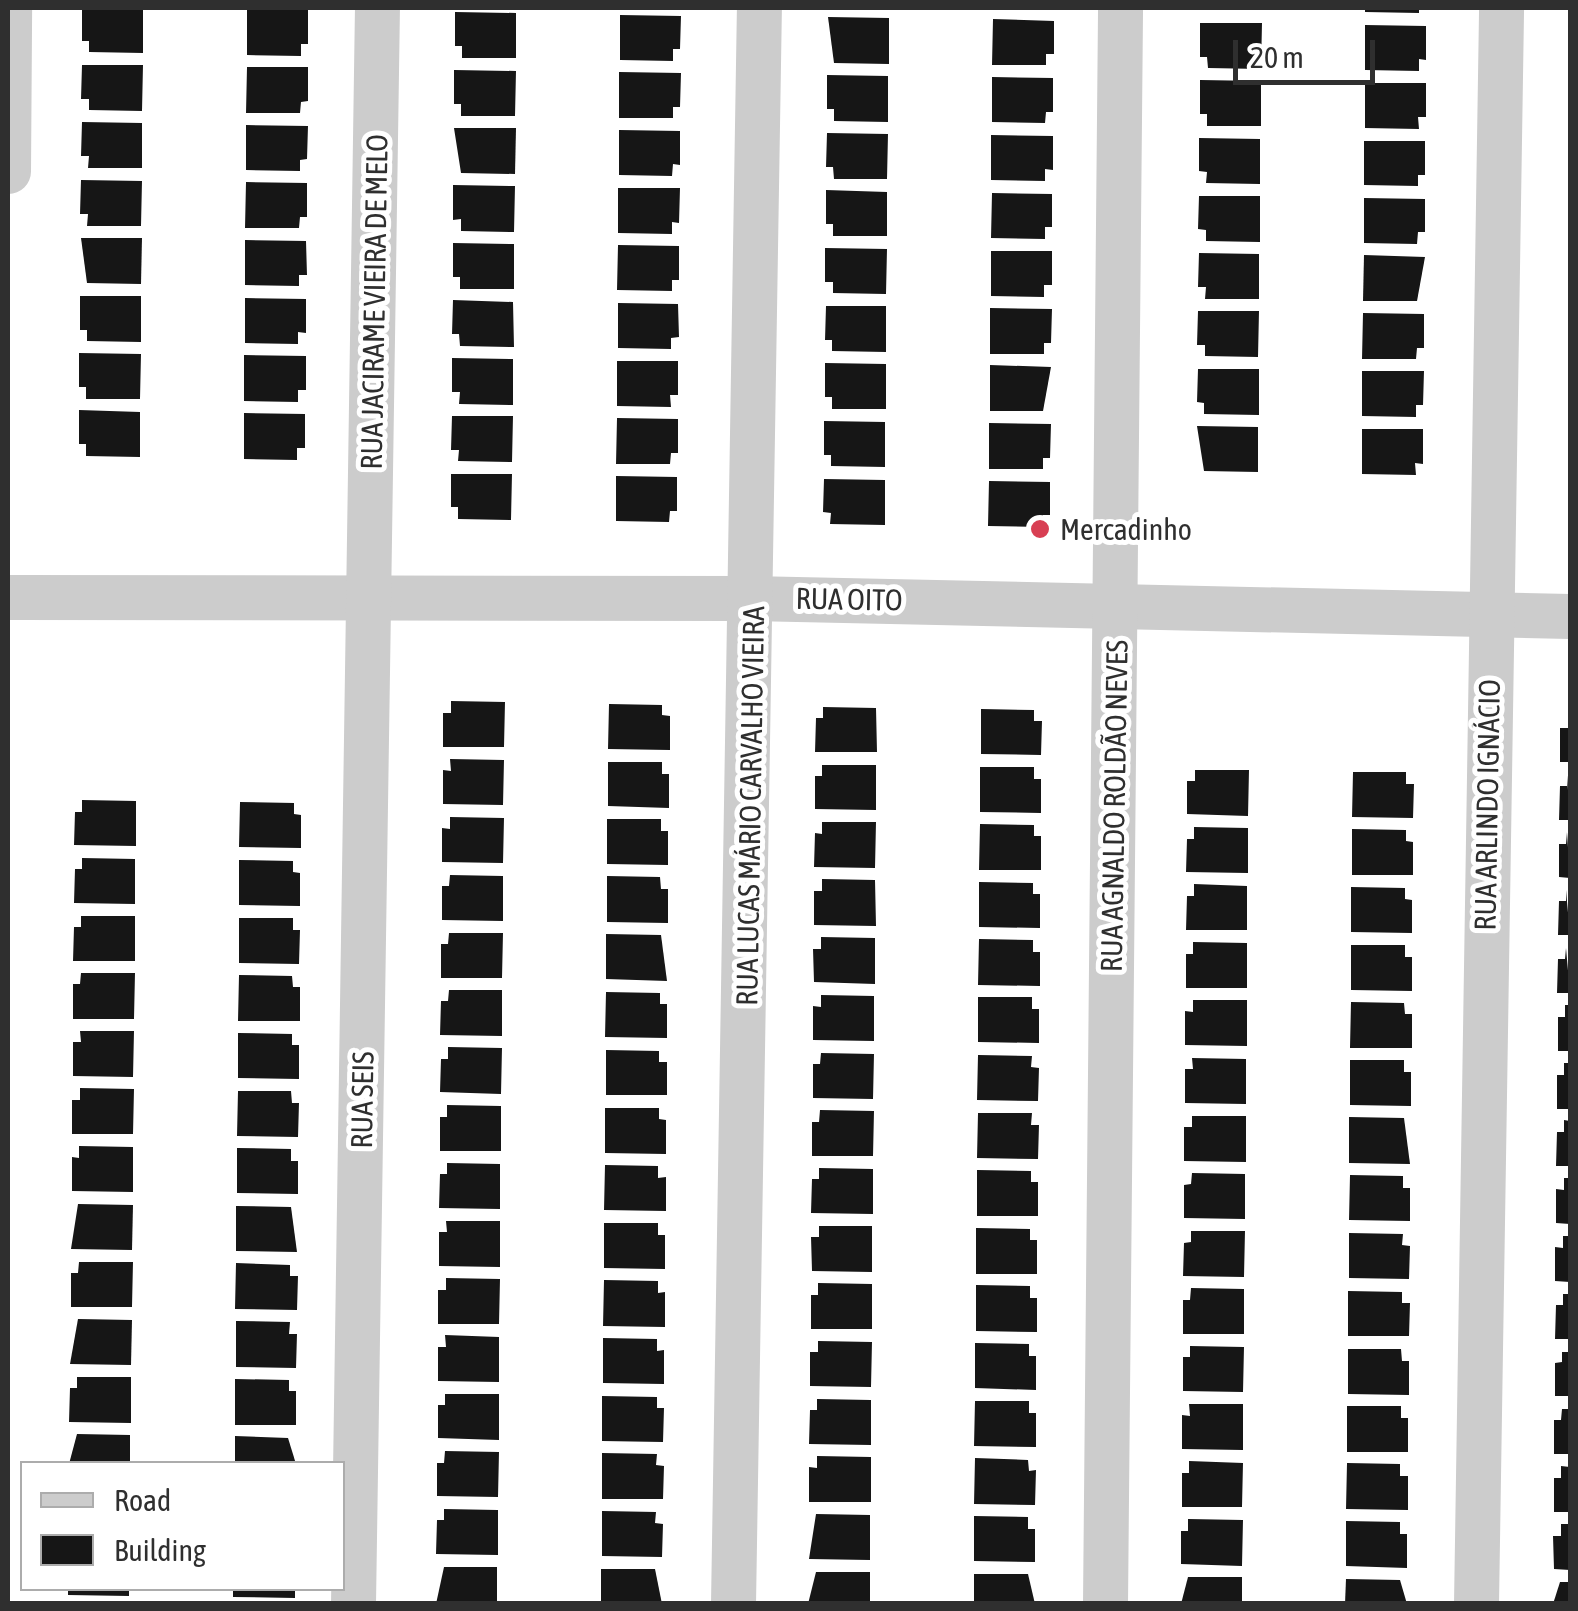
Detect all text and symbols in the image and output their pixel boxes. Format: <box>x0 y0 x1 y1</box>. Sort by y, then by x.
scale bar <box>1238 20 1380 82</box>
text: 20 m <box>1250 40 1304 74</box>
street label: RUA JACIRAME VIEIRA DE MELO <box>353 134 395 470</box>
place label: Mercadinho <box>1060 511 1192 547</box>
marker: Mercadinho <box>1029 518 1051 540</box>
street label: RUA OITO <box>795 580 903 618</box>
street label: RUA LUCAS MÁRIO CARVALHO VIEIRA <box>729 606 771 1006</box>
street label: RUA AGNALDO ROLDÃO NEVES <box>1093 640 1135 972</box>
street label: RUA ARLINDO IGNÁCIO <box>1467 679 1507 931</box>
street label: RUA SEIS <box>343 1051 381 1149</box>
legend <box>20 1461 345 1591</box>
text: Road <box>114 1483 171 1517</box>
text: Building <box>114 1533 206 1567</box>

